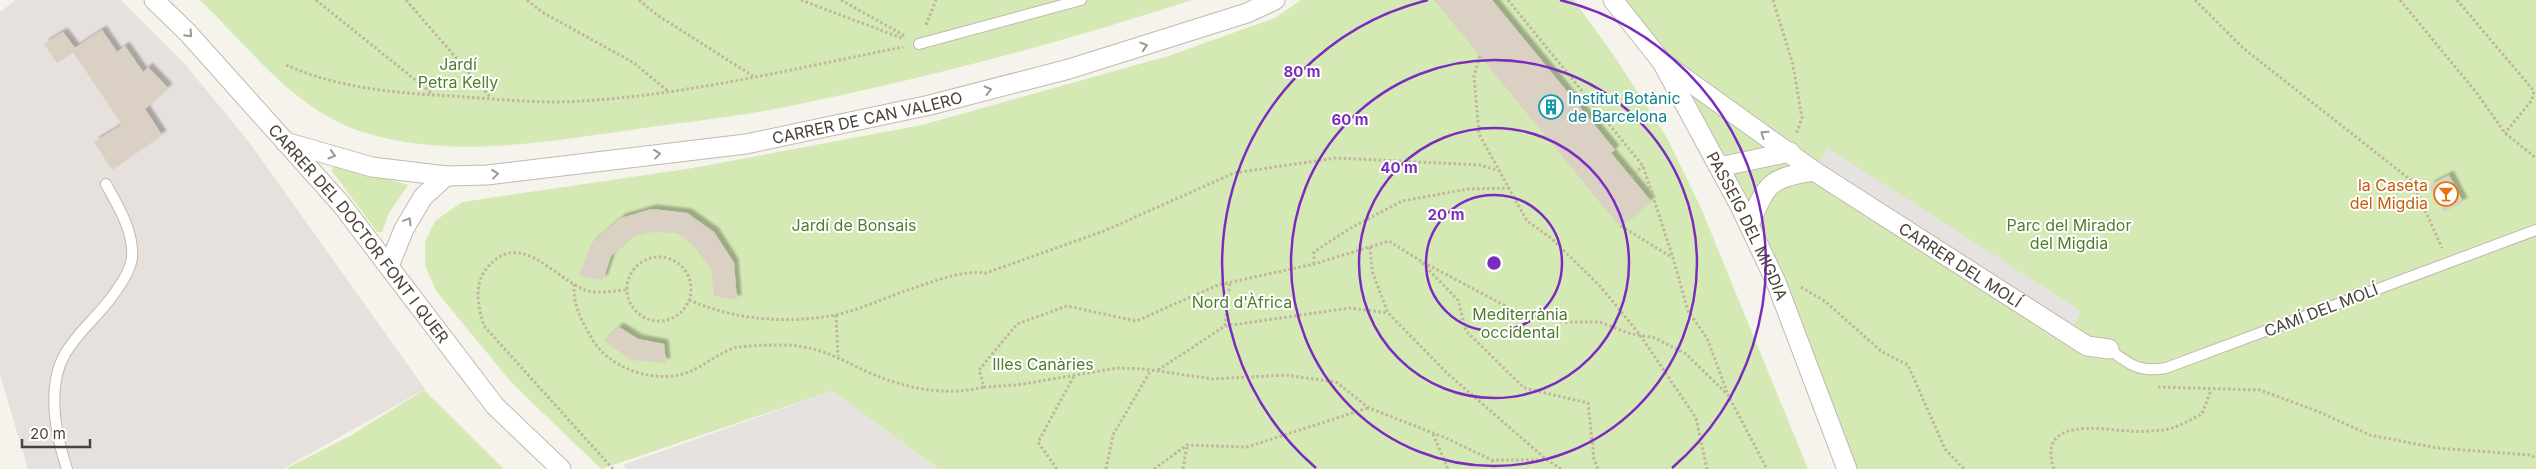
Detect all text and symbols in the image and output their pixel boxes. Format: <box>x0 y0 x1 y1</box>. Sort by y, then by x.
one-way arrow <box>183 29 192 38</box>
one-way arrow <box>1139 41 1147 51</box>
park label: Jardí Petra Kelly <box>418 54 498 92</box>
text: 80 m <box>1283 62 1321 81</box>
one-way arrow <box>983 85 992 96</box>
street label: CARRER DE CAN VALERO <box>770 87 965 148</box>
place label: Institut Botànic de Barcelona <box>1568 88 1681 126</box>
building icon: Institut Botànic de Barcelona <box>1538 94 1564 120</box>
text: 60 m <box>1331 110 1369 129</box>
street label: CARRER DEL DOCTOR FONT I QUER <box>264 120 453 347</box>
one-way arrow <box>1760 131 1770 140</box>
street label: PASSEIG DEL MIGDIA <box>1702 148 1792 303</box>
one-way arrow <box>328 149 336 159</box>
one-way arrow <box>653 149 661 160</box>
text: 40 m <box>1380 158 1418 177</box>
one-way arrow <box>491 169 499 180</box>
place label: la Caseta del Migdia <box>2350 175 2428 213</box>
bar icon: la Caseta del Migdia <box>2433 181 2459 207</box>
text: 20 m <box>1428 205 1464 224</box>
park label: Jardí de Bonsais <box>792 215 916 235</box>
park label: Parc del Mirador del Migdia <box>2007 215 2131 253</box>
one-way arrow <box>402 218 412 227</box>
street label: CARRER DEL MOLÍ <box>1895 218 2026 312</box>
centre of rings <box>1485 254 1503 272</box>
street label: CAMÍ DEL MOLÍ <box>2261 279 2381 341</box>
park label: Nord d'Àfrica <box>1192 292 1292 312</box>
park label: Mediterrània occidental <box>1472 304 1568 342</box>
park label: Illes Canàries <box>992 354 1094 374</box>
scale bar <box>22 416 90 448</box>
text: 20 m <box>30 424 66 443</box>

